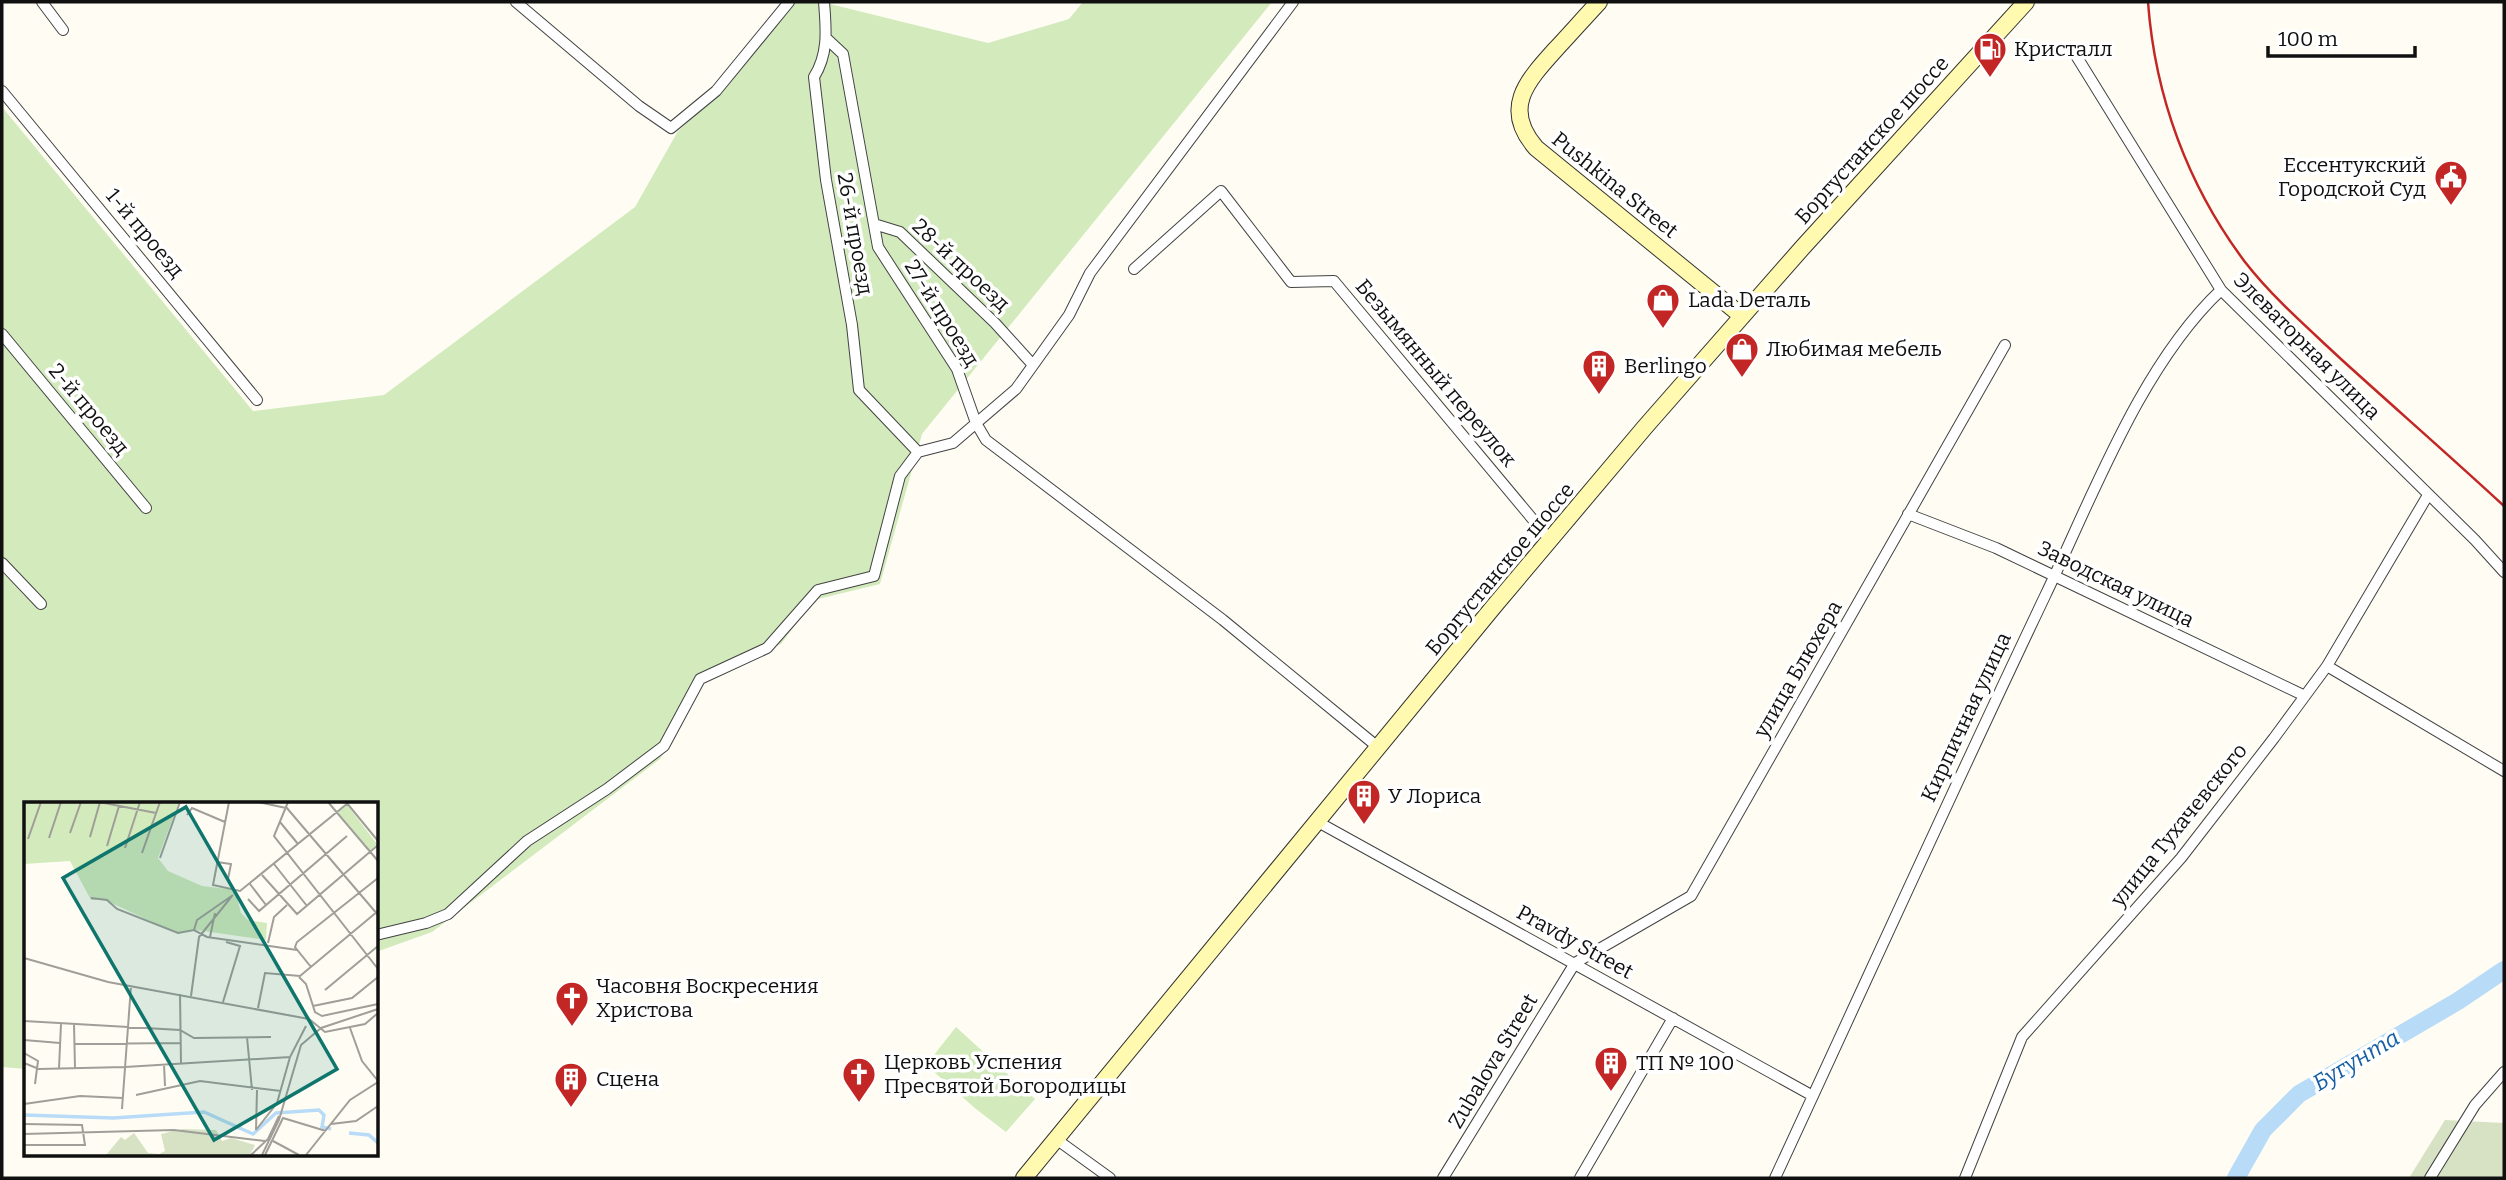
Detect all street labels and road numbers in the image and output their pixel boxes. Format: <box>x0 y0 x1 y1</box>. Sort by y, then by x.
street label: Боргустанское шоссе <box>1790 51 1954 229</box>
street label: Pushkina Street <box>1547 126 1683 244</box>
street label: 26-й проезд <box>831 171 879 297</box>
street label: 1-й проезд <box>100 183 190 283</box>
street label: 28-й проезд <box>907 213 1015 317</box>
street label: 27-й проезд <box>899 255 985 371</box>
street label: Элеваторная улица <box>2228 267 2386 425</box>
street label: Безымянный переулок <box>1350 274 1522 473</box>
street label: 2-й проезд <box>43 358 135 460</box>
street label: Боргустанское шоссе <box>1420 477 1580 661</box>
street label: Заводская улица <box>2034 535 2199 633</box>
street label: улица Блюхера <box>1748 595 1848 743</box>
street label: Кирпичная улица <box>1915 628 2017 806</box>
street label: улица Тухачевского <box>2105 738 2253 913</box>
street label: Pravdy Street <box>1512 899 1638 985</box>
street label: Zubalova Street <box>1443 989 1544 1133</box>

